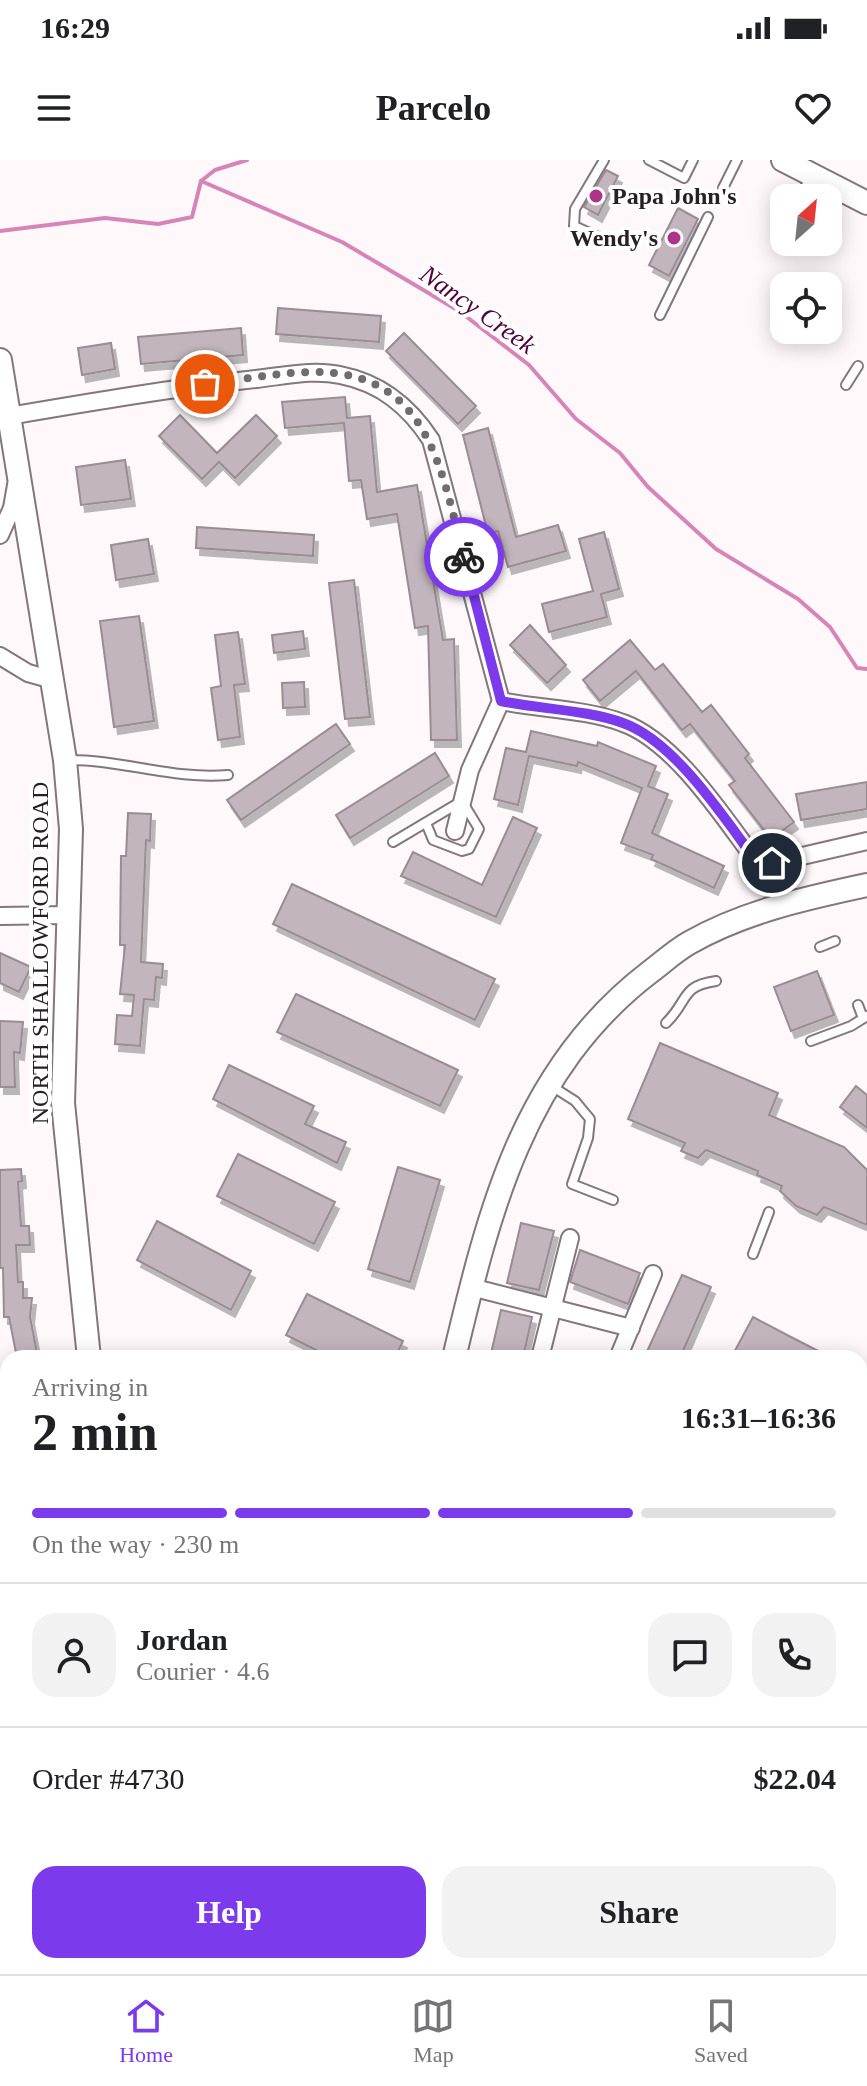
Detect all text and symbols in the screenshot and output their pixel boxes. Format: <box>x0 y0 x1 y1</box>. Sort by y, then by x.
text: 16:29 <box>40 11 110 44</box>
icon: menu <box>32 86 76 130</box>
icon: heart <box>791 86 835 130</box>
text: Parcelo <box>376 88 491 128</box>
place label: Papa John's <box>612 183 737 209</box>
north arrow <box>770 184 842 256</box>
map controls <box>770 184 842 344</box>
marker: Papa John's <box>587 187 605 205</box>
place label: Wendy's <box>570 225 658 251</box>
marker: Wendy's <box>665 229 683 247</box>
water label: Nancy Creek <box>414 259 541 360</box>
button: locate <box>770 272 842 344</box>
pin <box>171 350 239 418</box>
icon: bag <box>183 362 227 406</box>
courier <box>424 517 504 597</box>
icon: bike <box>442 535 486 579</box>
street label: NORTH SHALLOWFORD ROAD <box>27 782 53 1124</box>
pin <box>738 829 806 897</box>
icon: home <box>750 841 794 885</box>
text: Arriving in <box>32 1373 148 1402</box>
text: 16:31–16:36 <box>681 1401 836 1434</box>
text: 2 min <box>32 1404 158 1461</box>
text: On the way · 230 m <box>32 1530 239 1559</box>
button: person <box>32 1613 116 1697</box>
button: chat <box>648 1613 732 1697</box>
button: phone <box>752 1613 836 1697</box>
text: Jordan <box>136 1623 228 1656</box>
text: Courier · 4.6 <box>136 1657 270 1686</box>
text: Order #4730 <box>32 1762 184 1795</box>
text: $22.04 <box>754 1762 836 1795</box>
button: Help <box>32 1866 426 1958</box>
button: Share <box>442 1866 836 1958</box>
tab: Home <box>119 1994 173 2068</box>
tab: Map <box>411 1994 455 2068</box>
tab: Saved <box>694 1994 748 2068</box>

